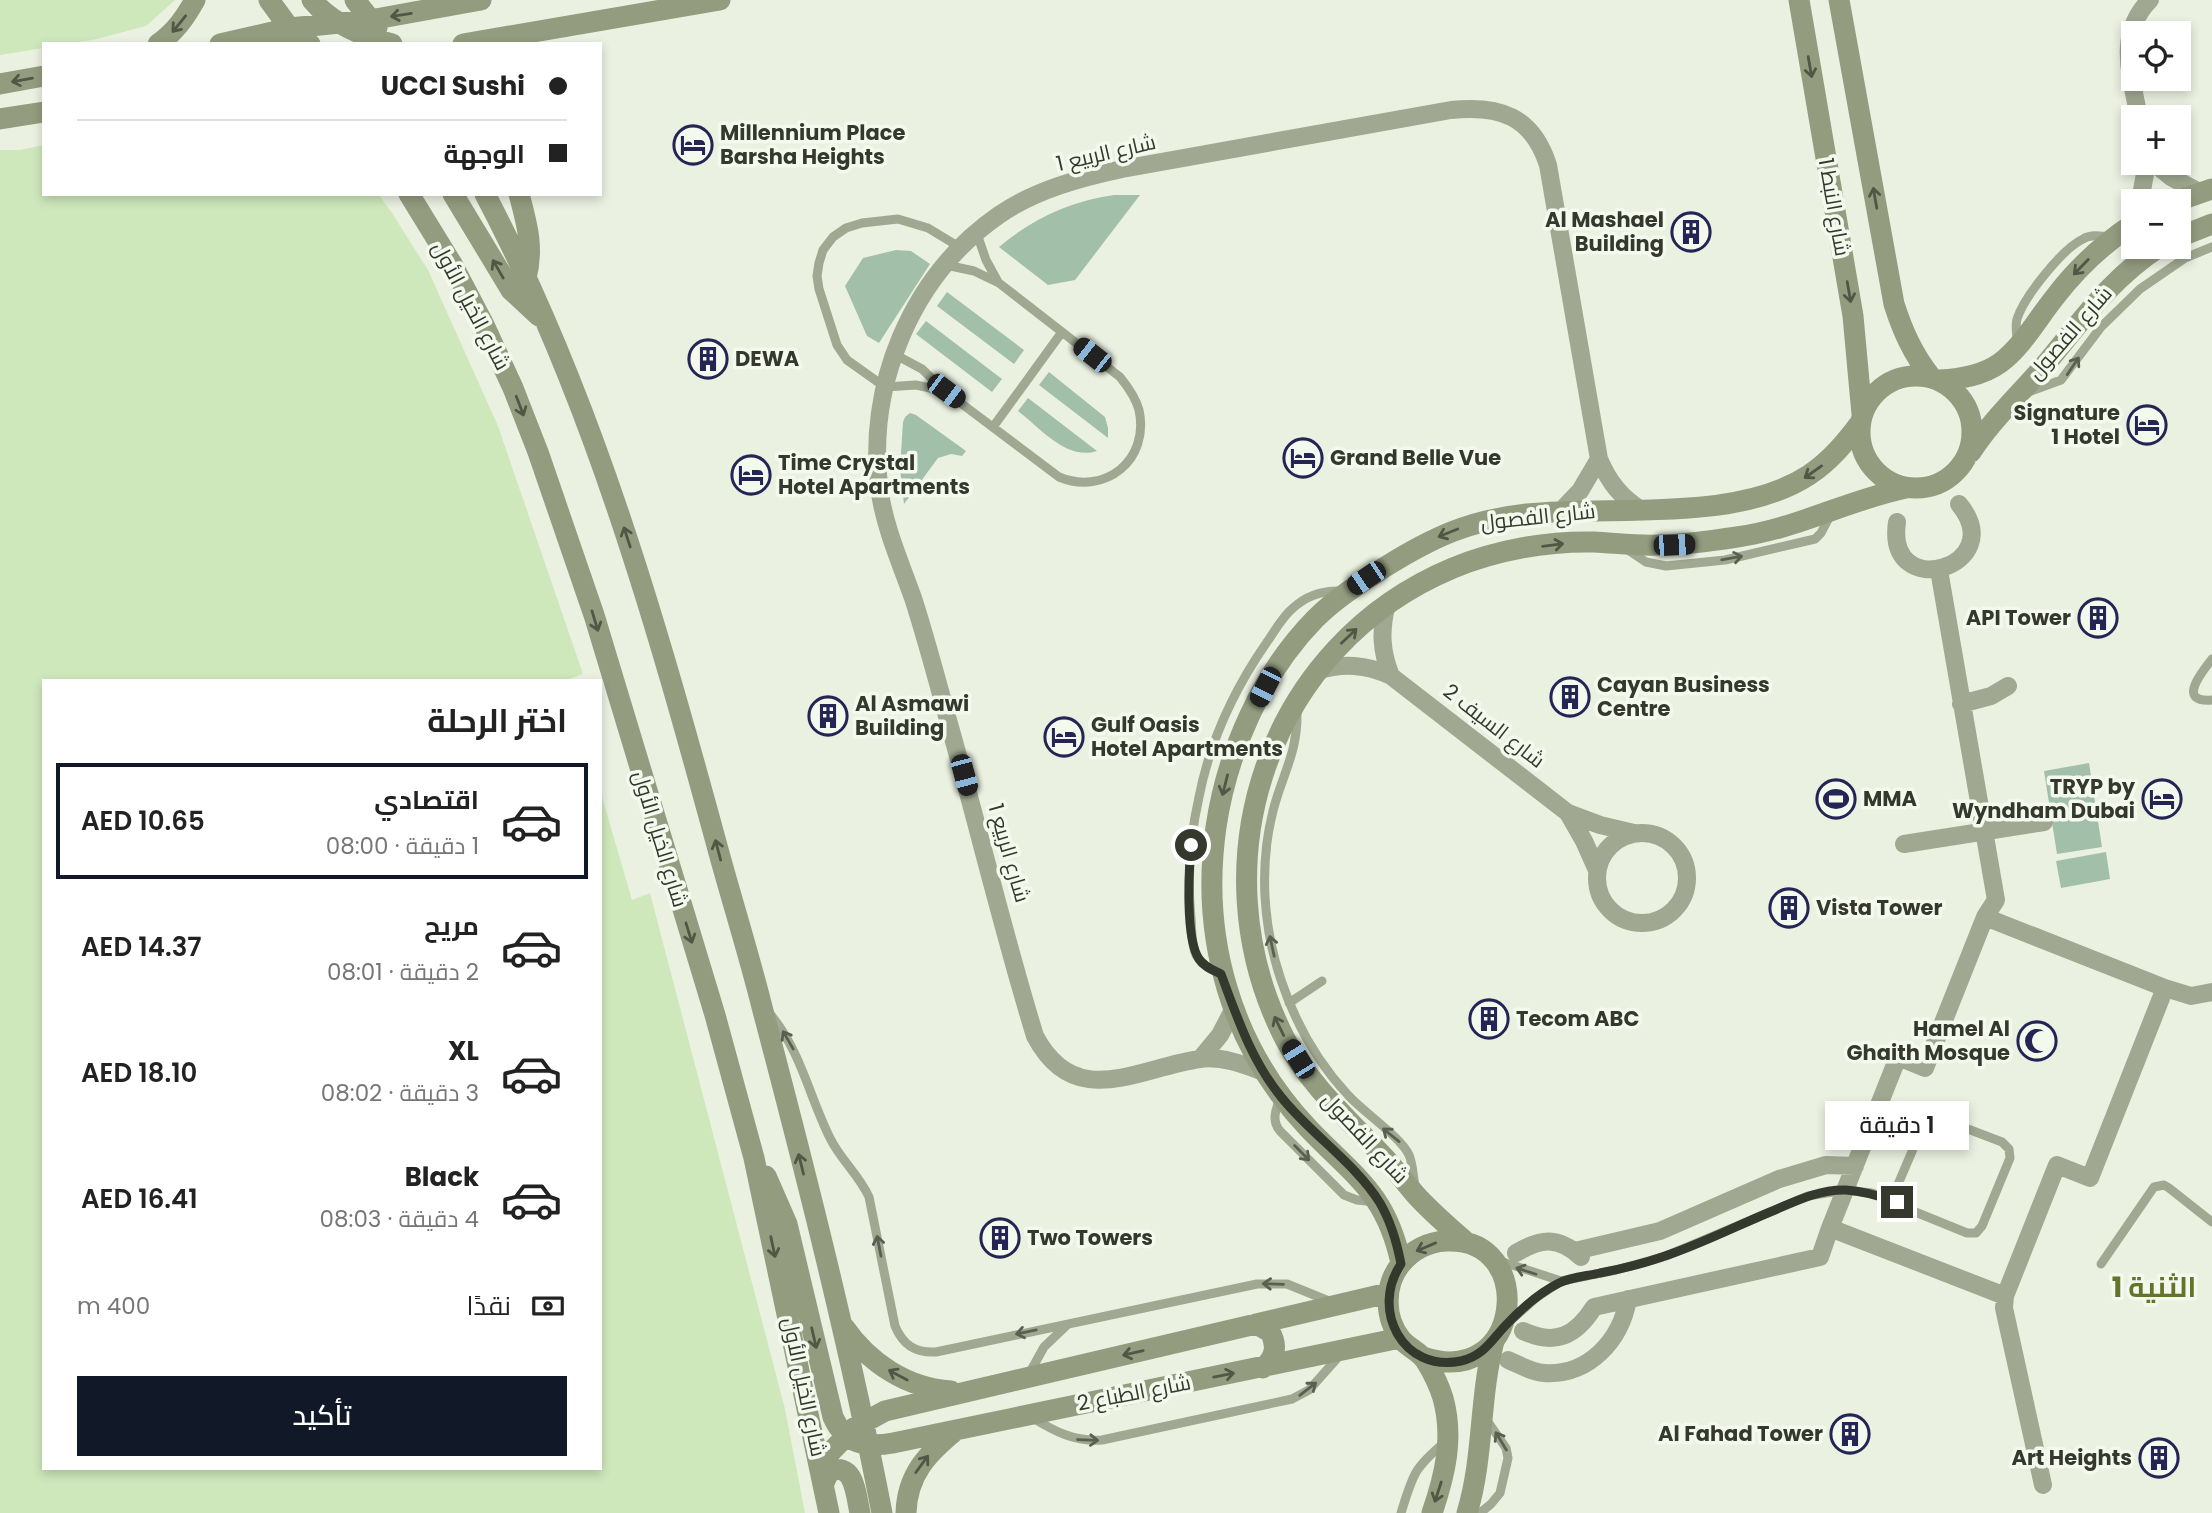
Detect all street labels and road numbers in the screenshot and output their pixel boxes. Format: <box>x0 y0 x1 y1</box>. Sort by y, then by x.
street label: شارع الربيع 1 <box>1053 127 1159 178</box>
street label: شارع النبط 1 <box>1812 156 1857 258</box>
street label: شارع الخيل الأول <box>425 237 517 375</box>
street label: شارع الفصول <box>2021 280 2118 386</box>
street label: شارع الفصول <box>1479 496 1597 537</box>
street label: شارع السيف 2 <box>1437 677 1551 775</box>
street label: شارع الخيل الأول <box>626 767 695 911</box>
street label: شارع الربيع 1 <box>982 800 1037 906</box>
street label: شارع الفصول <box>1315 1086 1415 1190</box>
street label: شارع الخيل الأول <box>776 1315 833 1459</box>
street label: شارع الطباع 2 <box>1075 1367 1193 1418</box>

